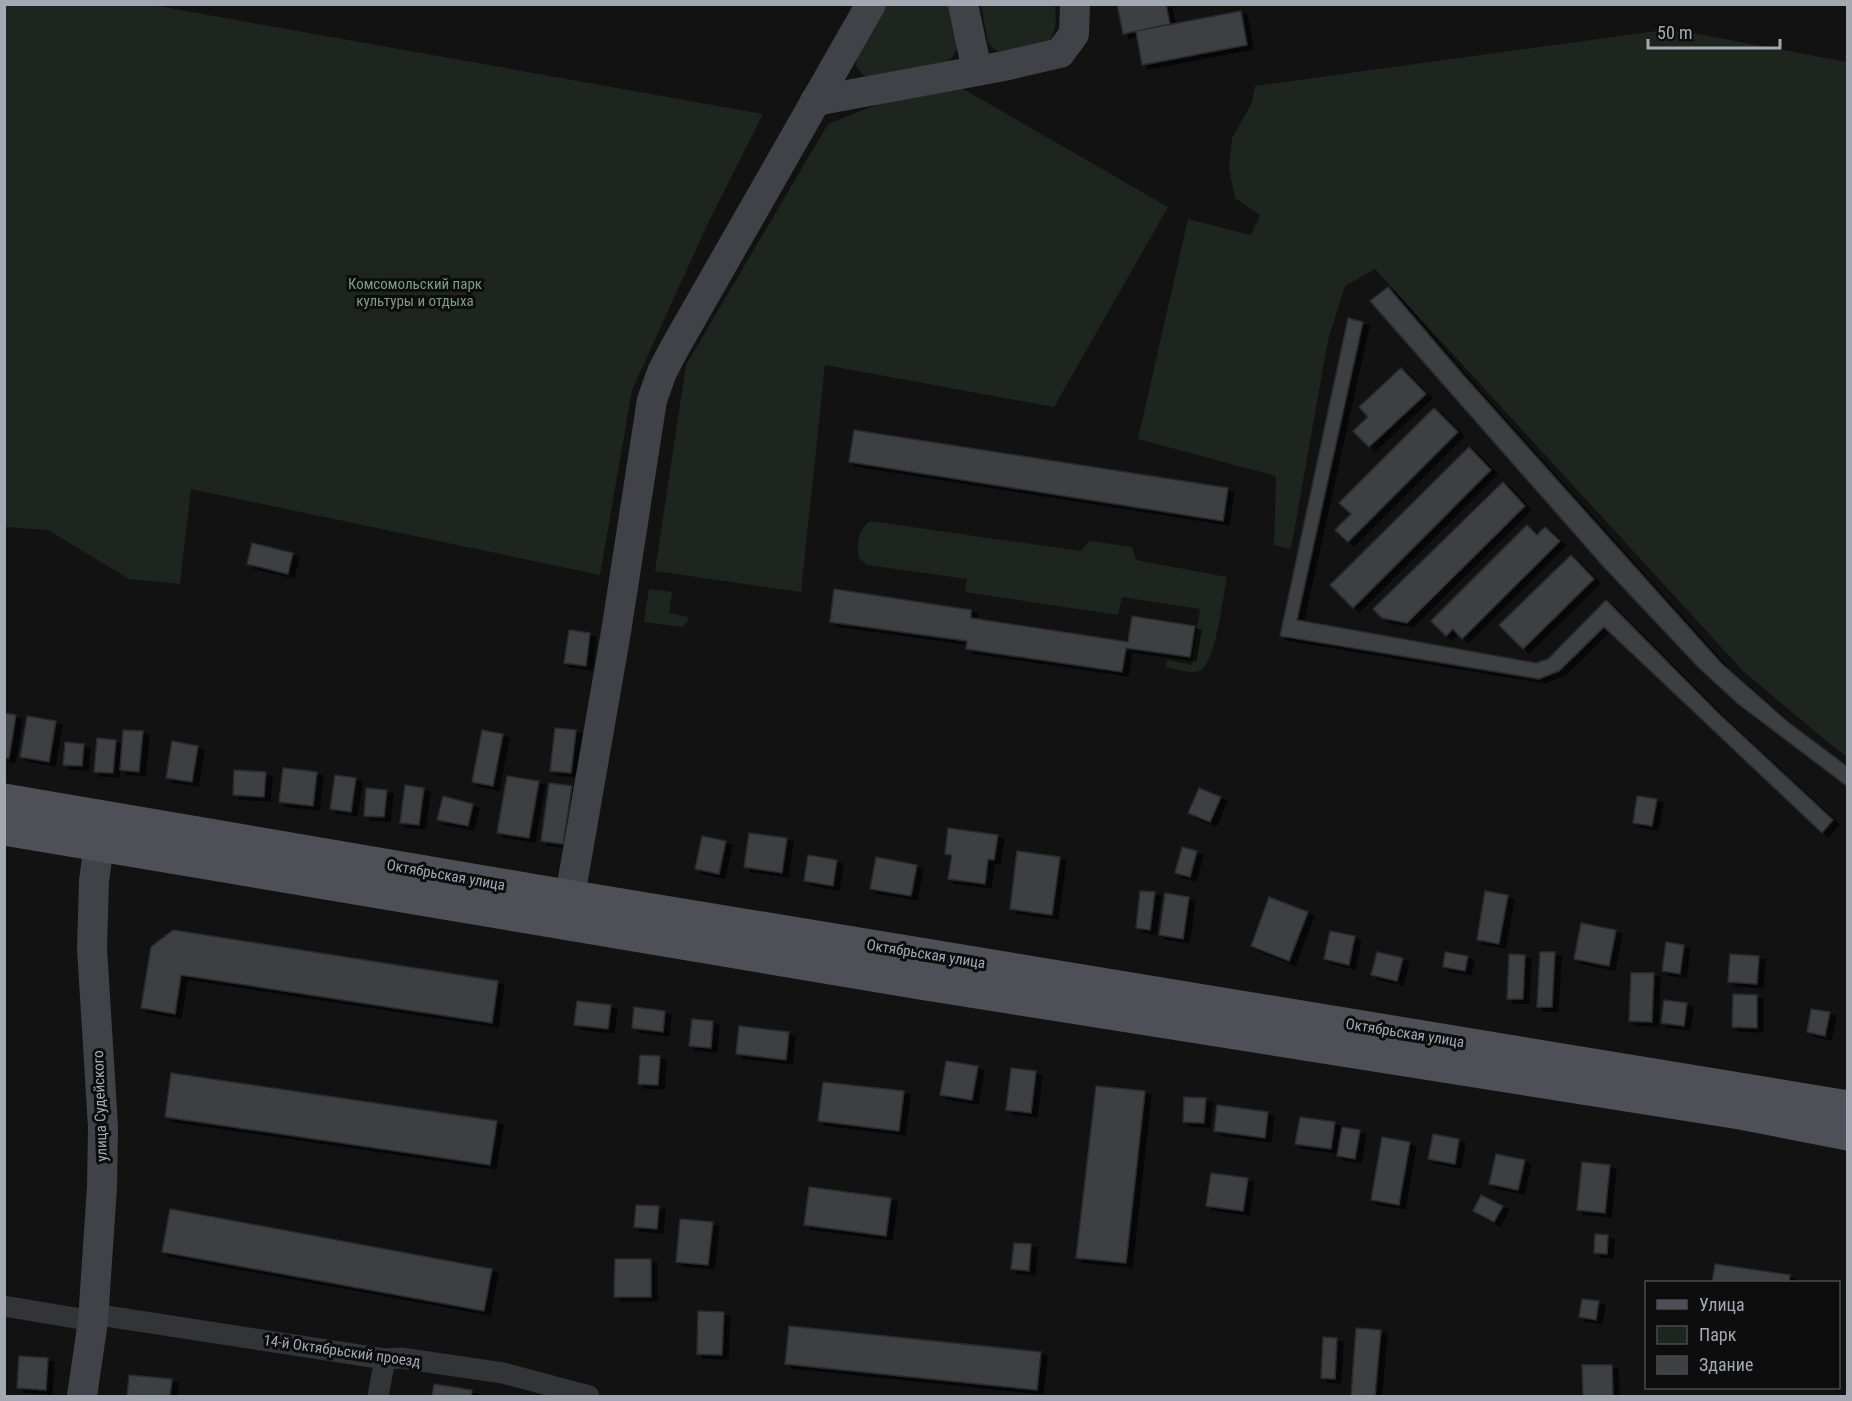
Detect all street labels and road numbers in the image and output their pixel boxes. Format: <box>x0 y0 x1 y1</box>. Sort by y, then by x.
street label: Октябрьская улица <box>385 856 507 894</box>
street label: Октябрьская улица <box>865 936 987 972</box>
street label: Октябрьская улица <box>1344 1015 1466 1051</box>
street label: улица Судейского <box>89 1050 111 1162</box>
street label: 14-й Октябрьский проезд <box>262 1331 422 1371</box>

